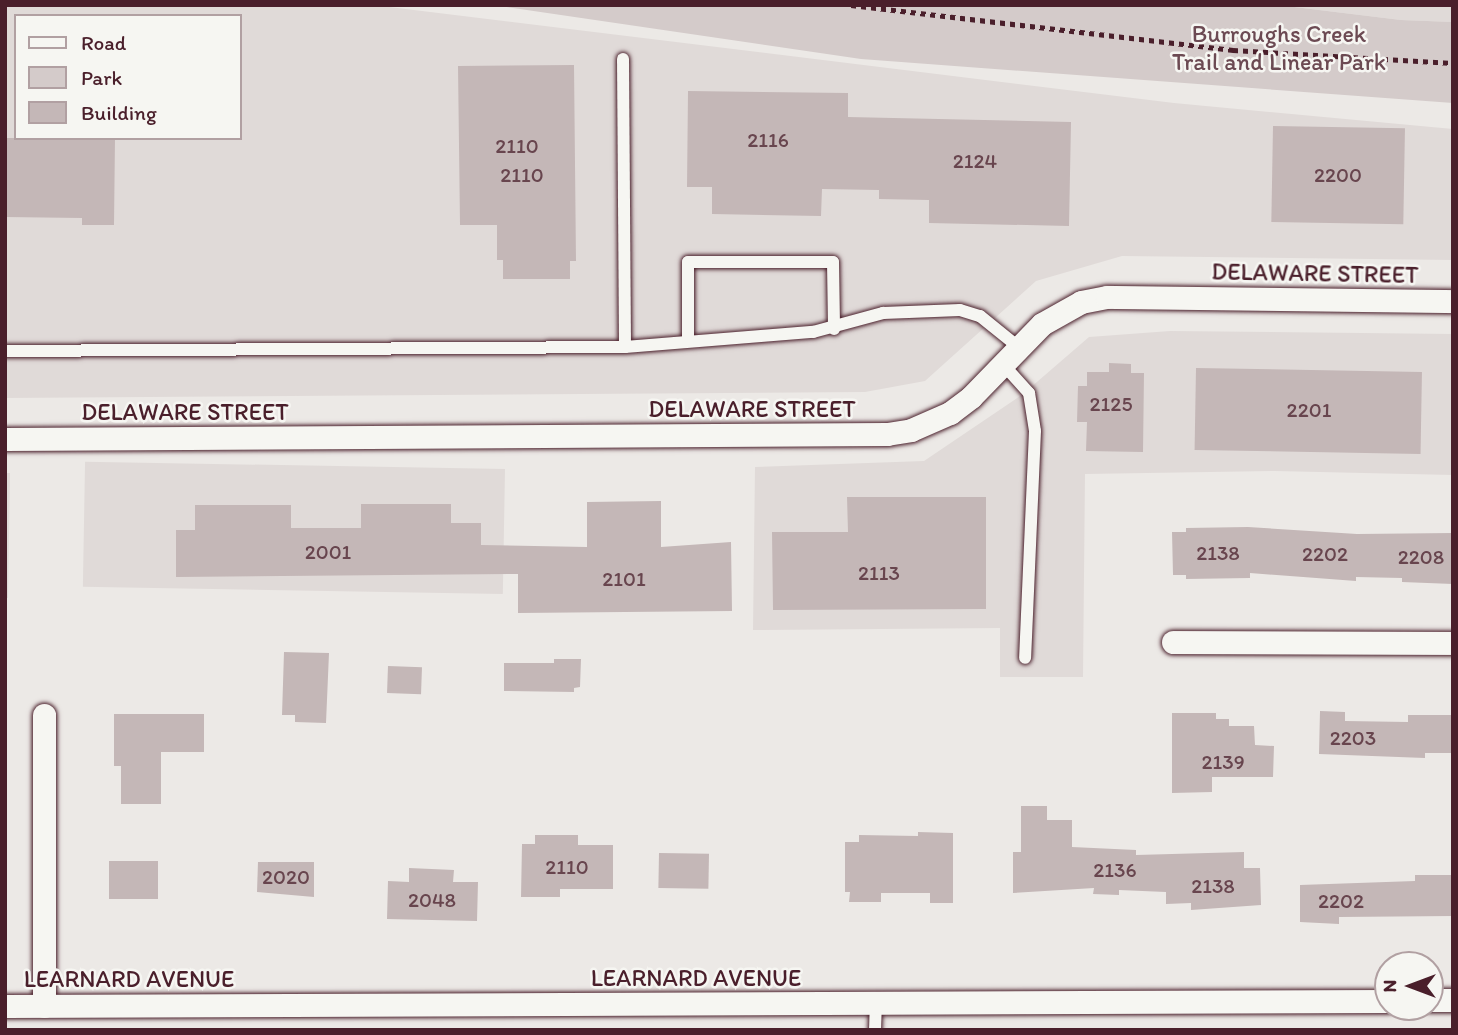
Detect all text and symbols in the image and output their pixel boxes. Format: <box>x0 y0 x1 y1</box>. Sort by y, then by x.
legend <box>14 14 242 140</box>
park label: Burroughs Creek Trail and Linear Park <box>1172 20 1386 76</box>
text: Road <box>81 30 126 55</box>
text: Park <box>81 65 122 90</box>
text: Building <box>81 100 157 125</box>
house number: 2116 <box>747 127 789 153</box>
house number: 2110 <box>495 133 539 159</box>
house number: 2124 <box>953 148 997 174</box>
house number: 2110 <box>500 162 544 188</box>
house number: 2200 <box>1314 162 1362 188</box>
street label: DELAWARE STREET <box>1211 257 1419 289</box>
house number: 2125 <box>1090 391 1132 417</box>
street label: DELAWARE STREET <box>648 395 856 423</box>
house number: 2201 <box>1287 397 1331 423</box>
street label: DELAWARE STREET <box>81 398 289 426</box>
house number: 2001 <box>305 539 351 565</box>
house number: 2138 <box>1196 540 1240 566</box>
house number: 2202 <box>1302 541 1348 567</box>
house number: 2208 <box>1398 544 1444 570</box>
house number: 2113 <box>858 560 900 586</box>
house number: 2101 <box>602 566 646 592</box>
house number: 2203 <box>1330 725 1376 751</box>
house number: 2139 <box>1201 749 1245 775</box>
house number: 2110 <box>545 854 589 880</box>
house number: 2136 <box>1093 857 1137 883</box>
house number: 2020 <box>262 864 310 890</box>
house number: 2138 <box>1191 873 1235 899</box>
house number: 2048 <box>408 887 456 913</box>
house number: 2202 <box>1318 888 1364 914</box>
north arrow <box>1374 951 1444 1021</box>
street label: LEARNARD AVENUE <box>591 964 801 992</box>
street label: LEARNARD AVENUE <box>24 965 234 993</box>
text: N <box>1378 980 1401 992</box>

